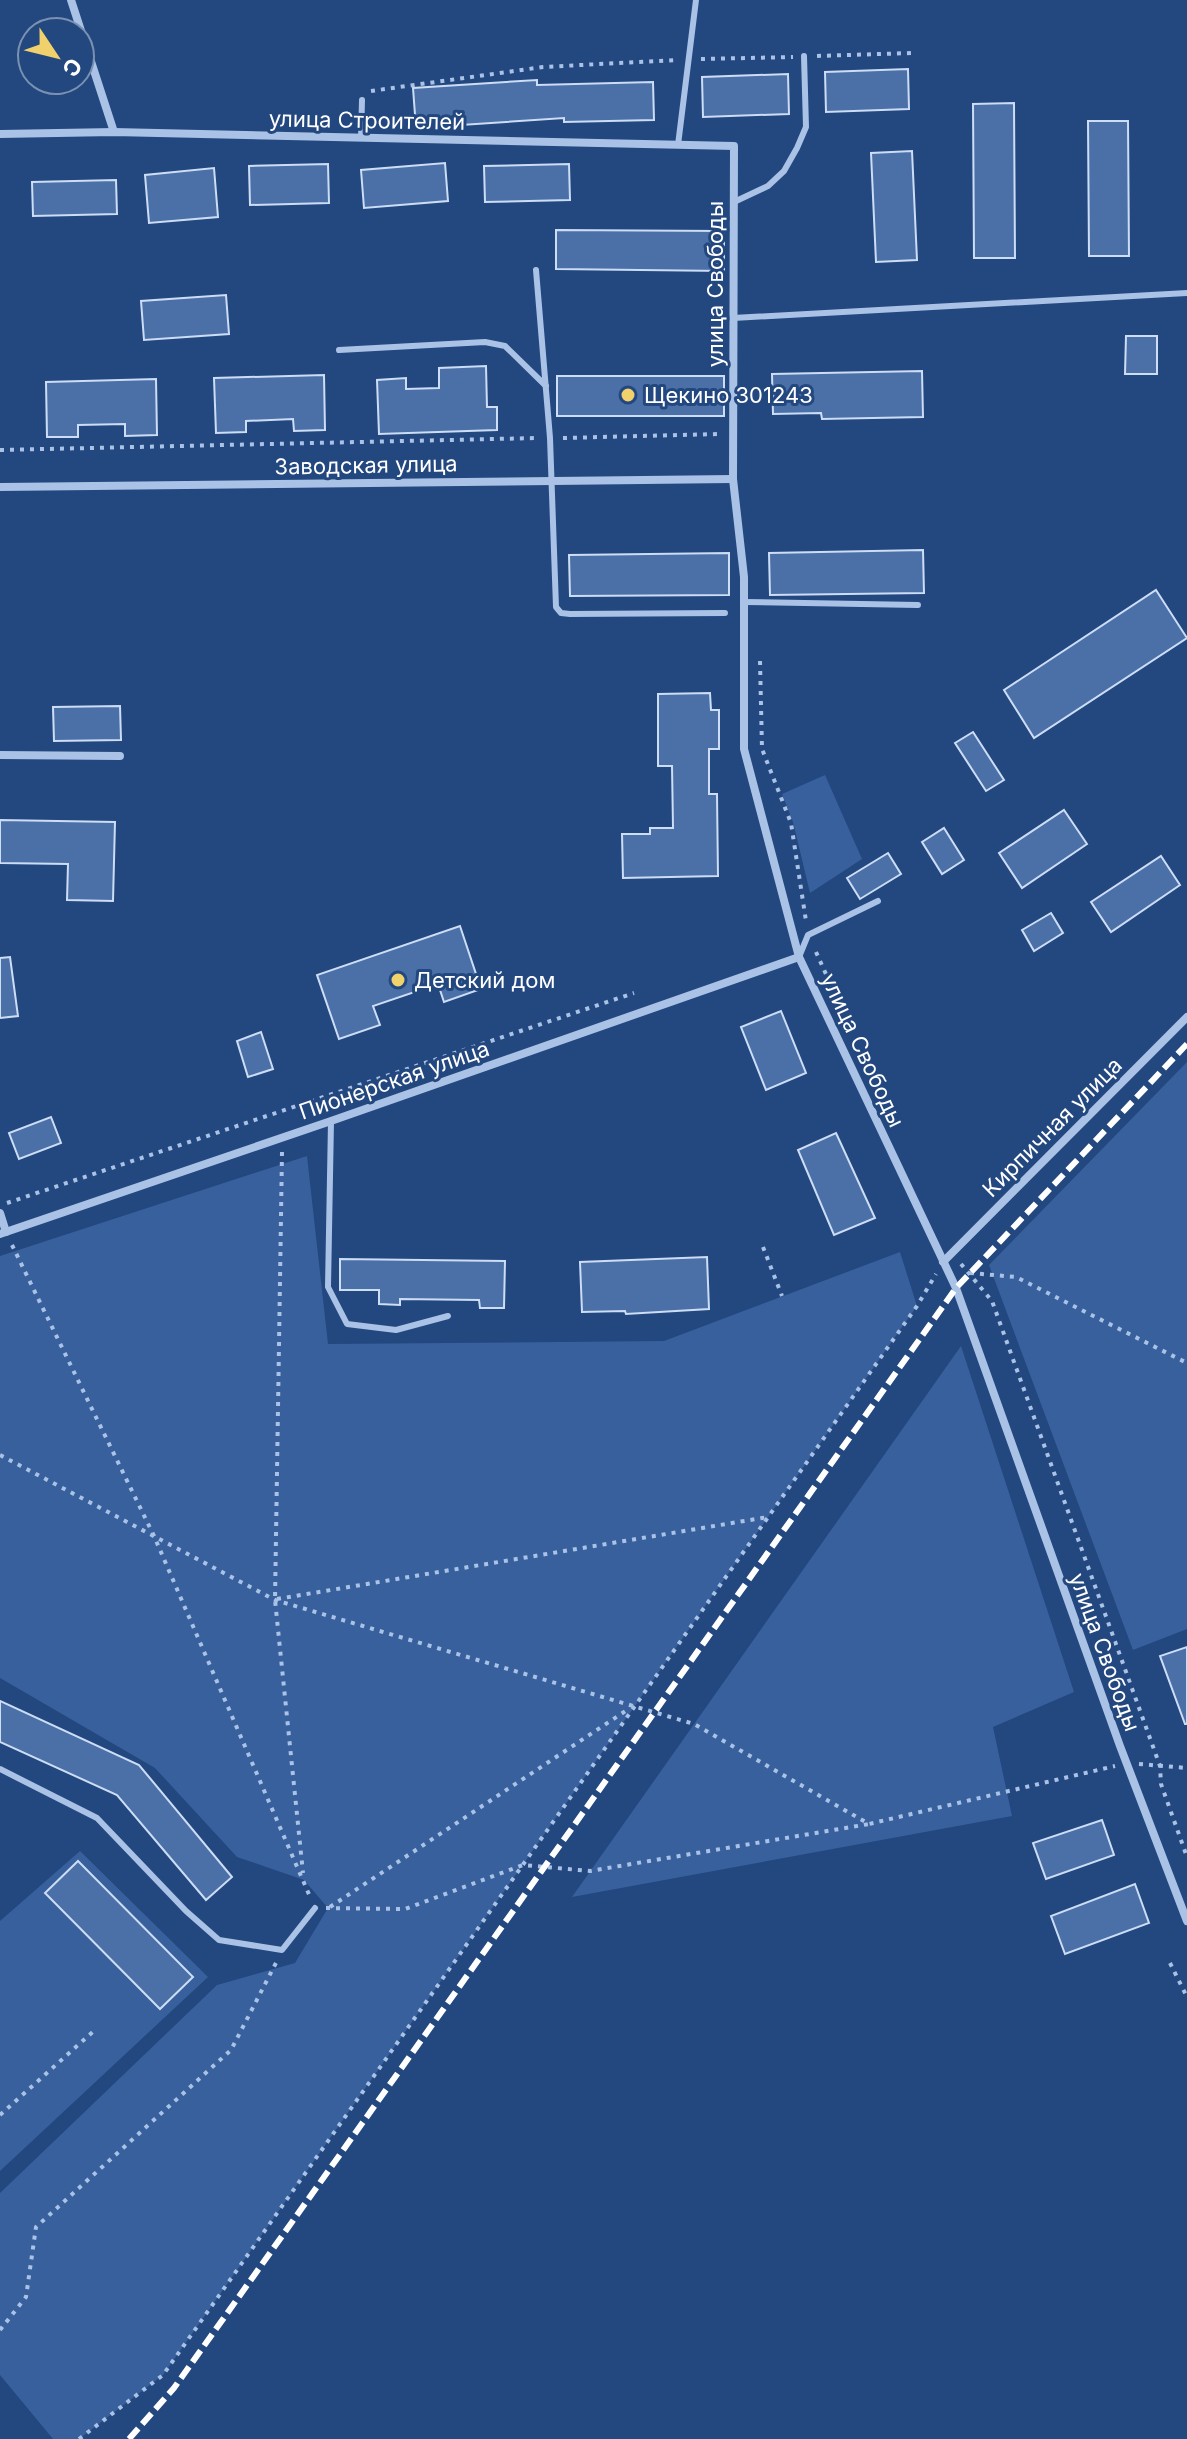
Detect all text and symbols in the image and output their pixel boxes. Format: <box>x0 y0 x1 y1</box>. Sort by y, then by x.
north arrow <box>16 16 96 96</box>
text: С <box>57 53 88 82</box>
street label: улица Строителей <box>269 105 465 135</box>
street label: улица Свободы <box>702 201 728 367</box>
place label: Щекино 301243 <box>644 382 813 408</box>
marker: Щекино 301243 <box>619 386 637 404</box>
street label: Заводская улица <box>274 450 458 480</box>
place label: Детский дом <box>414 967 555 993</box>
street label: улица Свободы <box>816 969 910 1131</box>
marker: Детский дом <box>389 971 407 989</box>
street label: Пионерская улица <box>295 1035 493 1125</box>
street label: Кирпичная улица <box>977 1052 1127 1202</box>
street label: улица Свободы <box>1064 1569 1146 1735</box>

